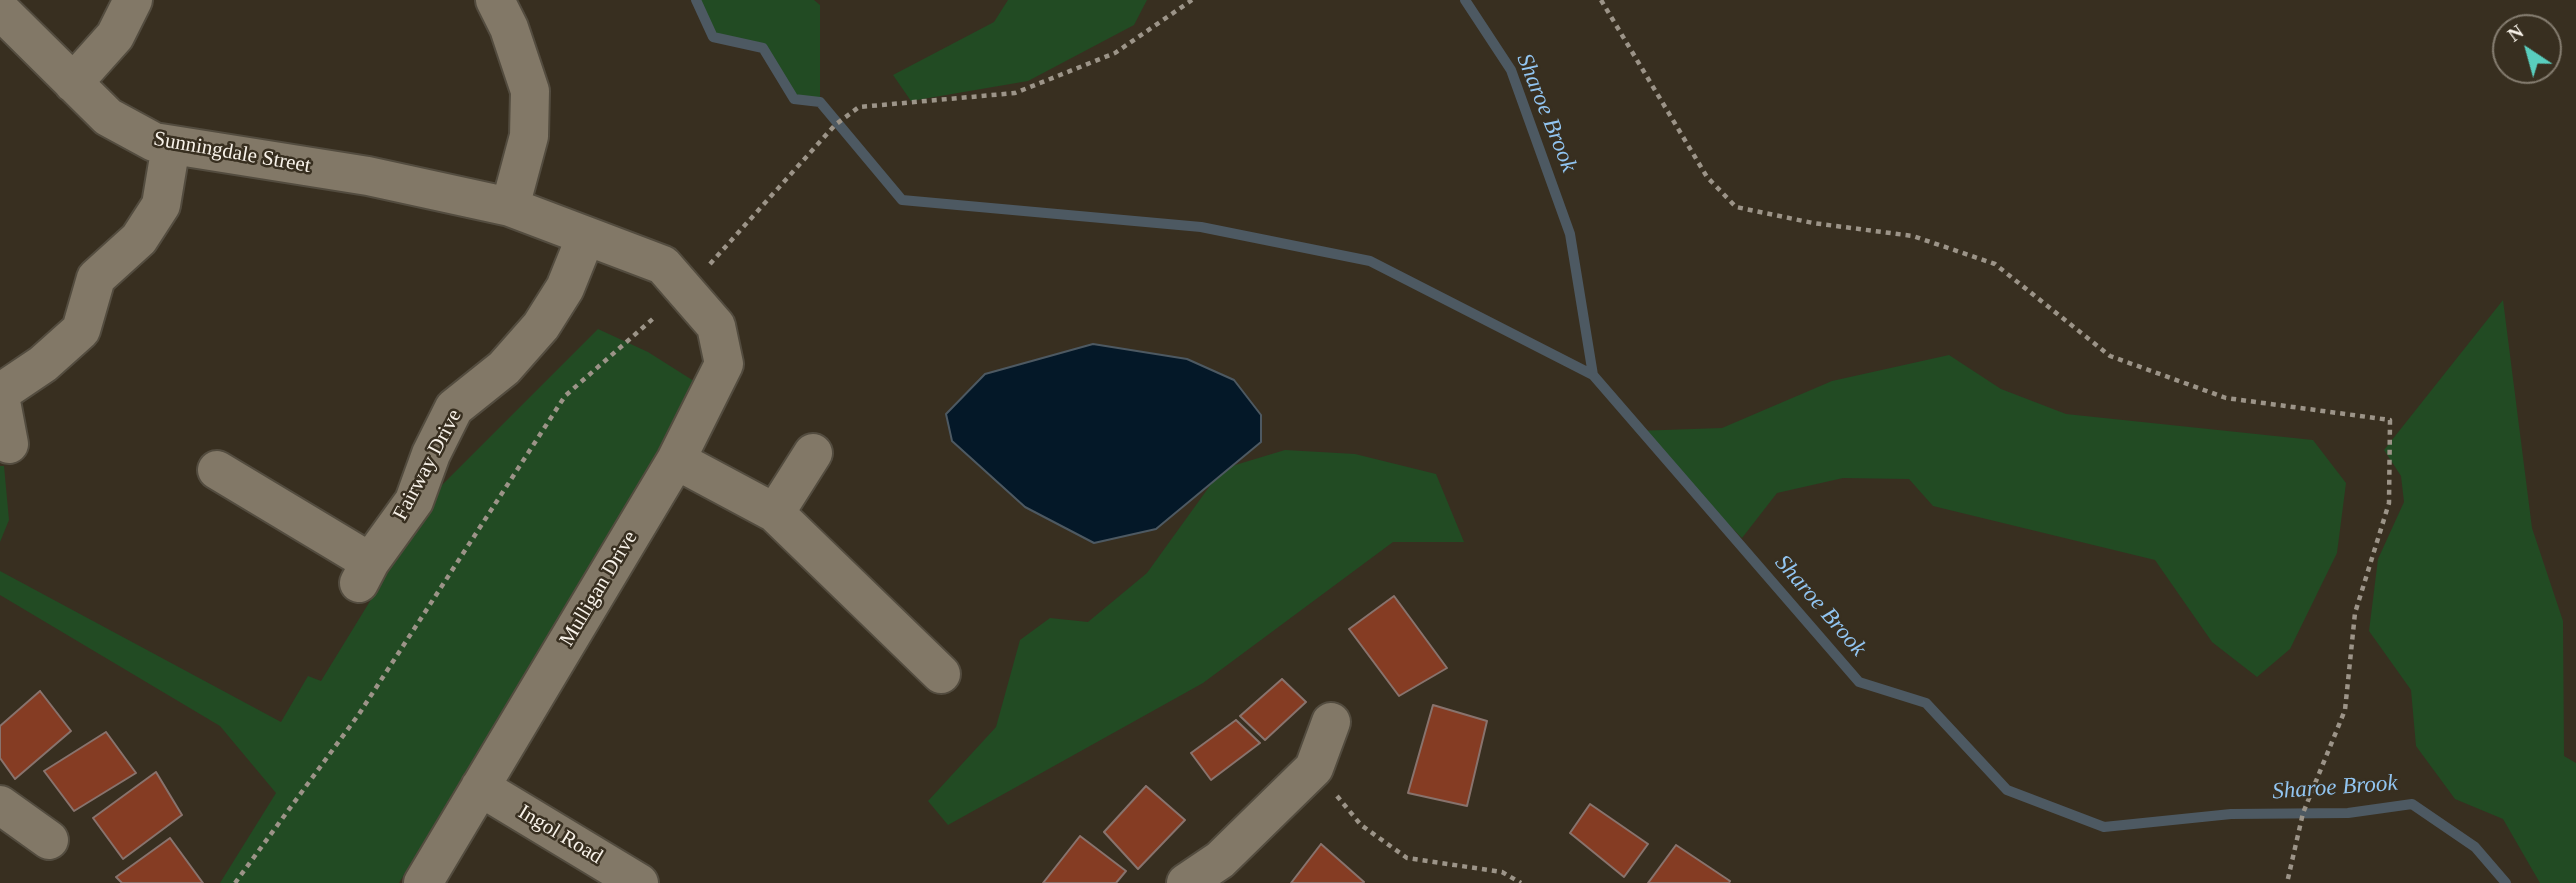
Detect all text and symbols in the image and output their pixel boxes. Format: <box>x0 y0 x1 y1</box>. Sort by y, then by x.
north arrow <box>2492 14 2562 84</box>
text: N <box>2504 21 2527 46</box>
water label: Sharoe Brook <box>1510 50 1582 176</box>
street label: Sunningdale Street <box>151 127 313 179</box>
street label: Fairway Drive <box>388 405 468 525</box>
street label: Mulligan Drive <box>555 527 643 651</box>
water label: Sharoe Brook <box>1768 550 1872 662</box>
water label: Sharoe Brook <box>2271 770 2399 806</box>
street label: Ingol Road <box>513 800 607 870</box>

